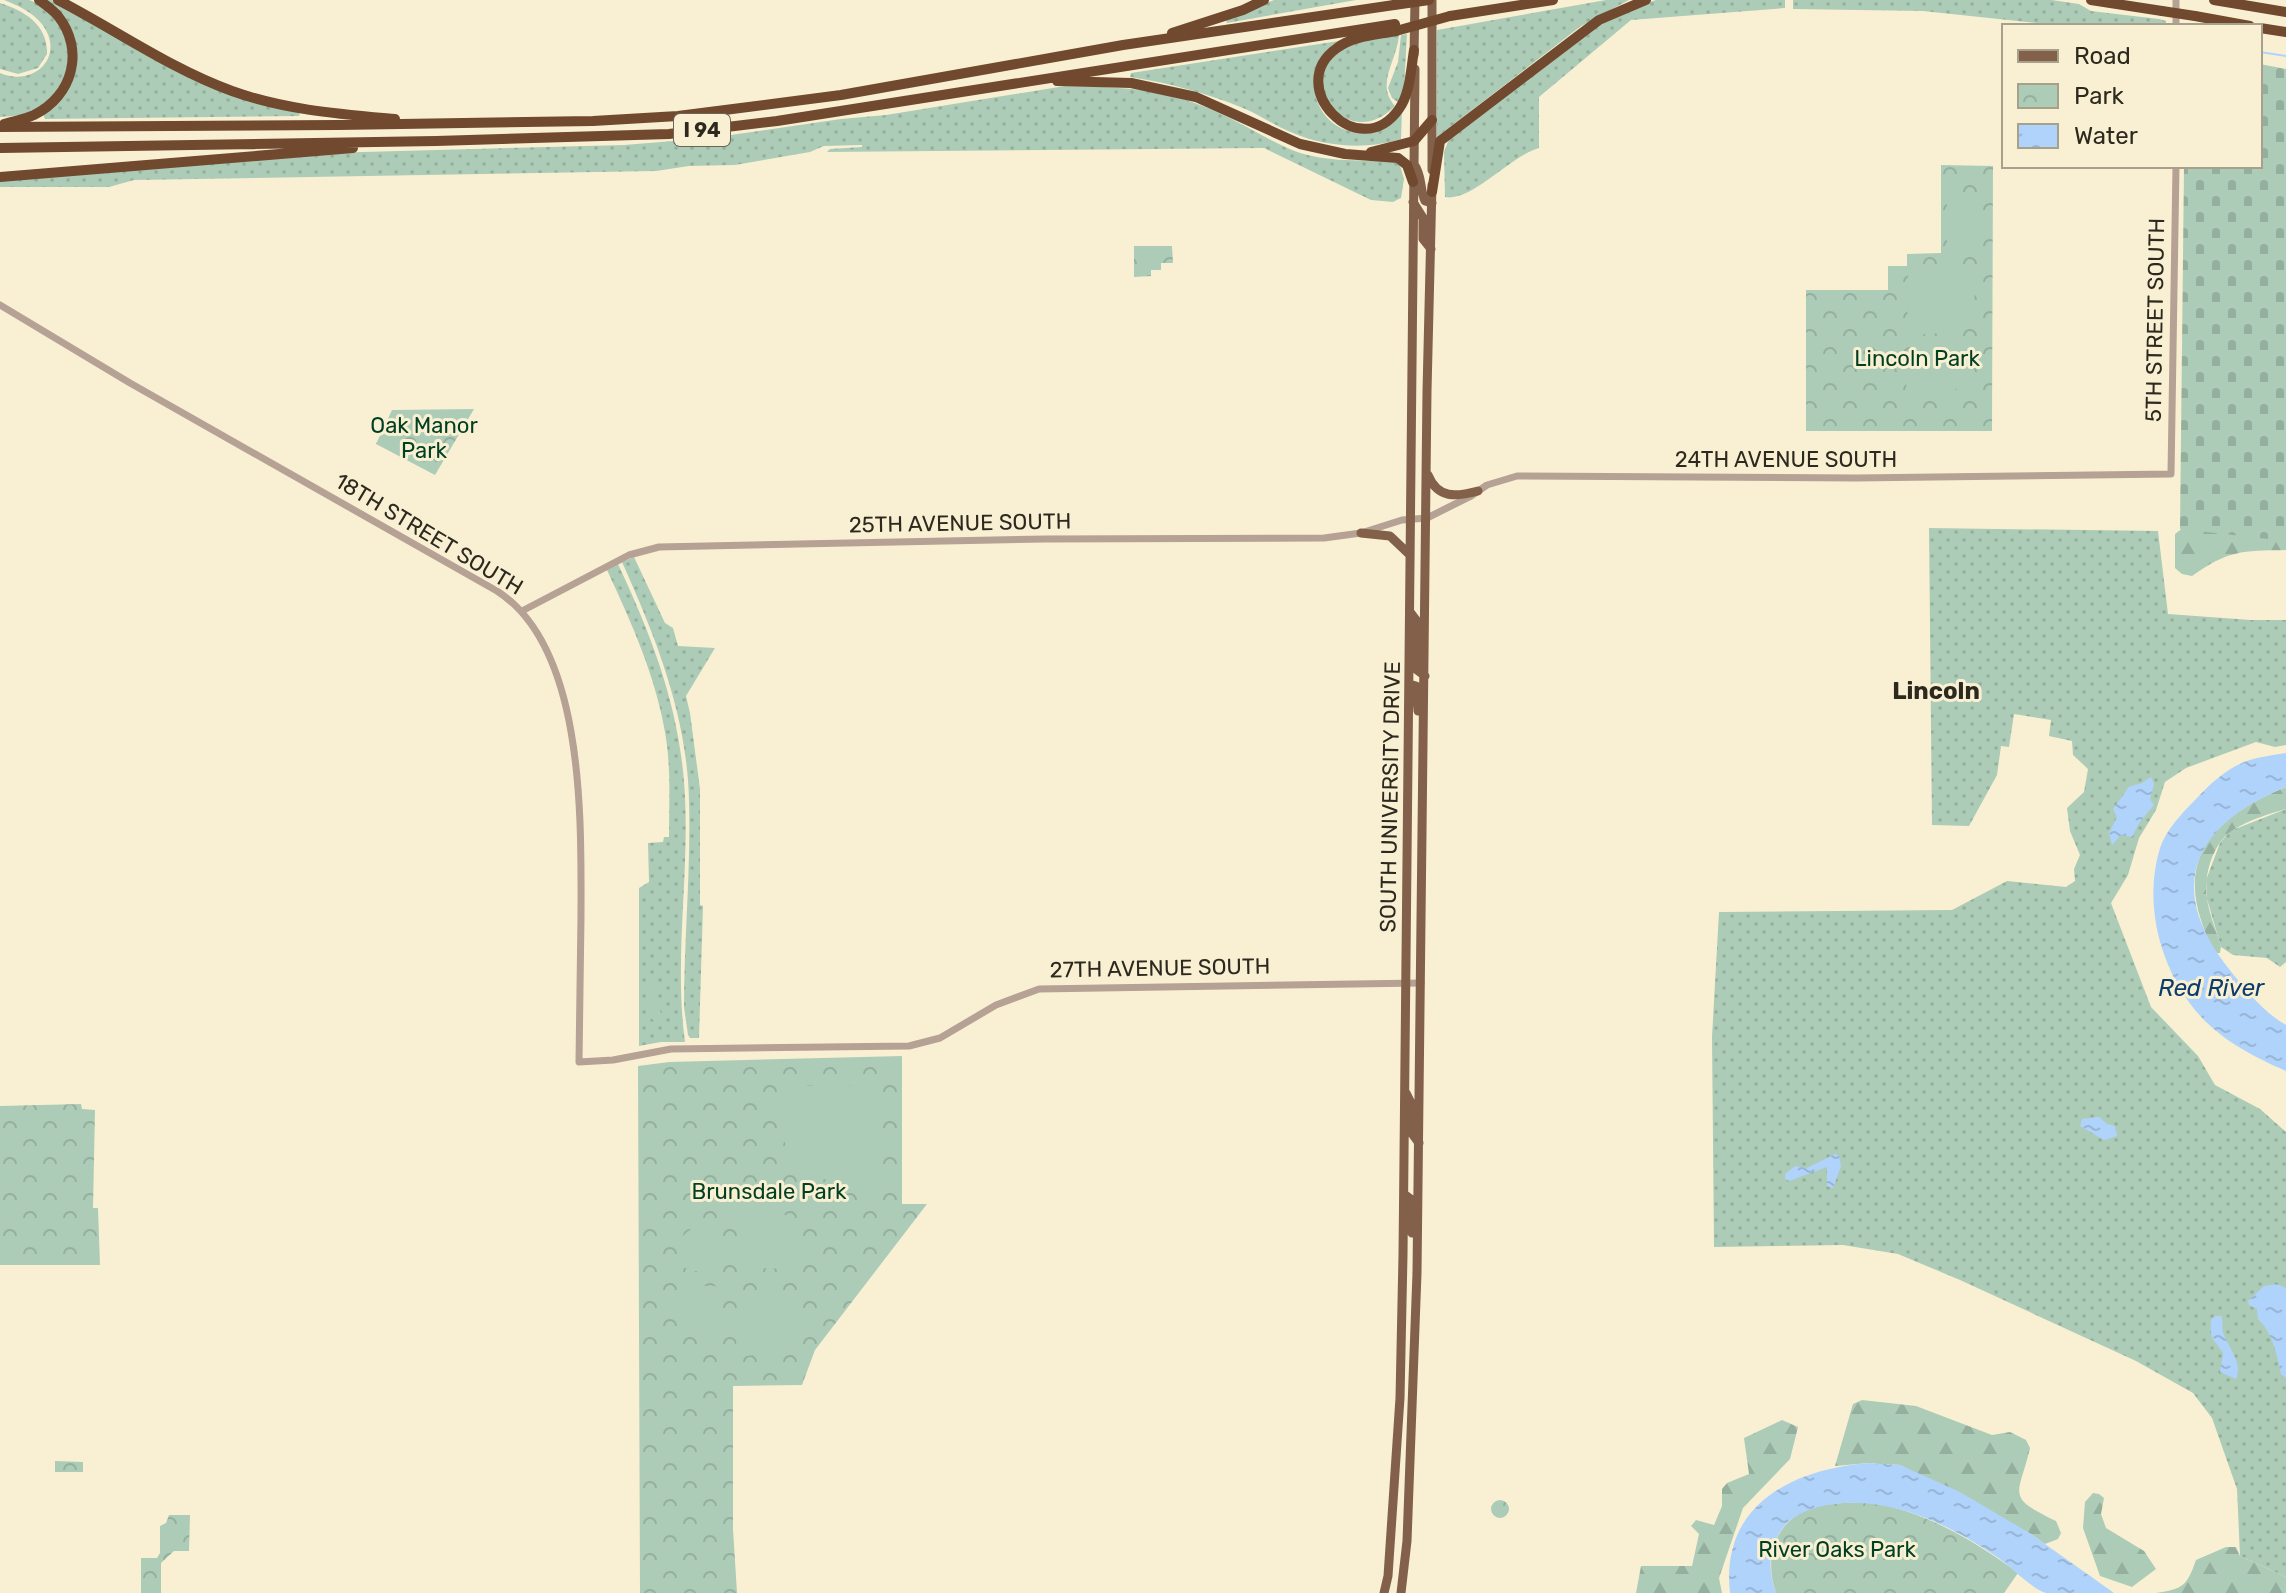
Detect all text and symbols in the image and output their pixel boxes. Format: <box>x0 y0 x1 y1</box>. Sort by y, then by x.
legend <box>2002 24 2262 168</box>
text: Road <box>2074 42 2131 70</box>
text: Park <box>2074 82 2125 110</box>
road number: I 94 <box>674 114 730 146</box>
text: Water <box>2074 122 2138 150</box>
street label: 5TH STREET SOUTH <box>2140 218 2170 422</box>
park label: Lincoln Park <box>1854 345 1980 372</box>
park label: Oak Manor Park <box>370 412 478 464</box>
street label: 24TH AVENUE SOUTH <box>1675 446 1897 473</box>
street label: 18TH STREET SOUTH <box>330 467 528 601</box>
street label: 25TH AVENUE SOUTH <box>849 508 1071 538</box>
street label: SOUTH UNIVERSITY DRIVE <box>1374 661 1406 933</box>
district label: Lincoln <box>1892 677 1980 705</box>
street label: 27TH AVENUE SOUTH <box>1049 953 1271 983</box>
water label: Red River <box>2158 974 2265 1002</box>
park label: Brunsdale Park <box>692 1178 847 1205</box>
park label: River Oaks Park <box>1758 1536 1916 1563</box>

